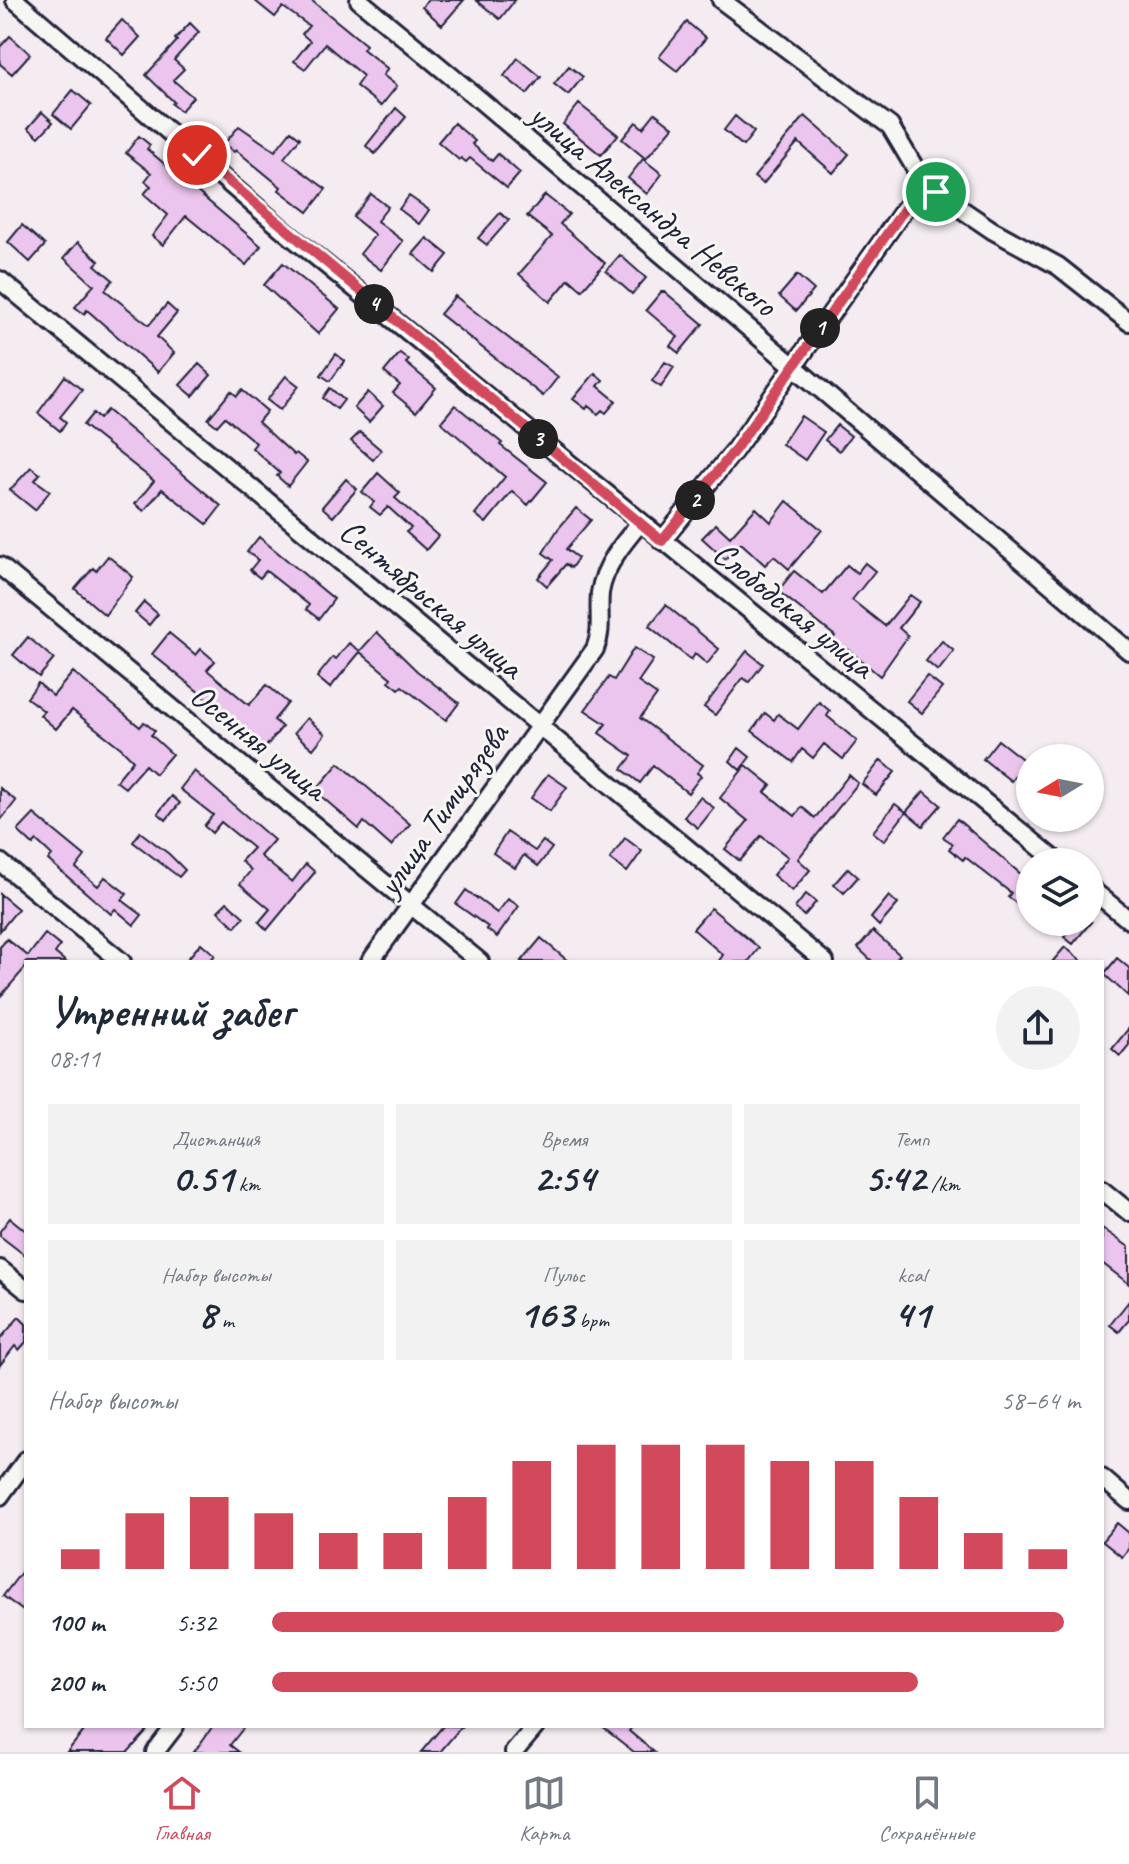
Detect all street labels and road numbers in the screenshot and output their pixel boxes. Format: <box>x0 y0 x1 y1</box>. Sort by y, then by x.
street label: улица Александра Невского <box>520 92 788 327</box>
street label: Сентябрьская улица <box>331 509 534 689</box>
street label: Слободская улица <box>704 531 885 689</box>
street label: Осенняя улица <box>182 673 338 811</box>
street label: улица Тимирязева <box>366 713 519 906</box>

